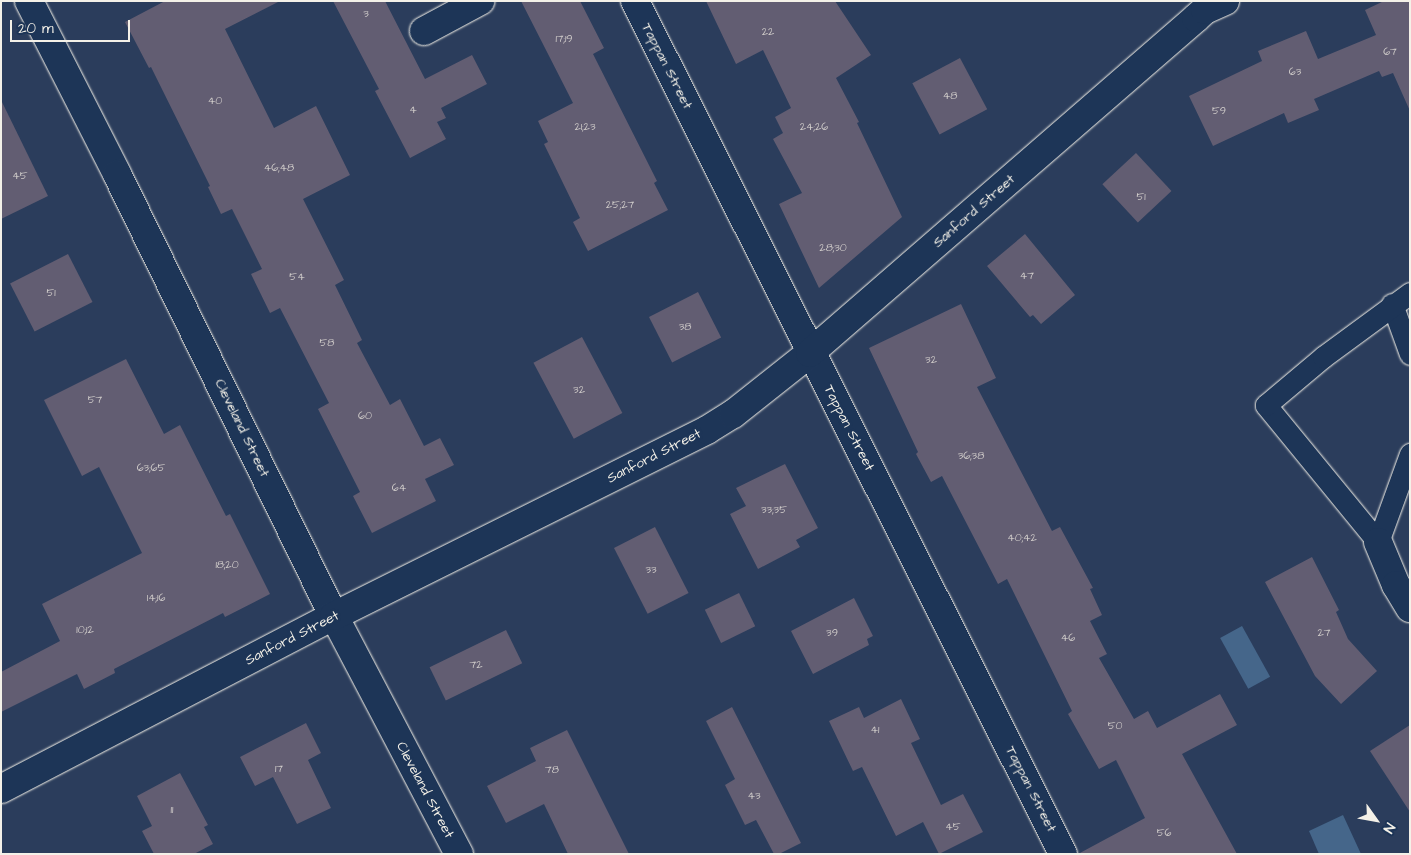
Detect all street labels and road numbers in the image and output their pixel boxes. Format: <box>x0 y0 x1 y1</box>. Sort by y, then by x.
street label: Tappan Street <box>638 20 696 112</box>
street label: Sanford Street <box>930 171 1018 251</box>
street label: Cleveland Street <box>211 376 273 480</box>
street label: Tappan Street <box>820 382 878 474</box>
street label: Sanford Street <box>604 425 704 487</box>
street label: Sanford Street <box>242 607 342 669</box>
street label: Cleveland Street <box>393 739 457 841</box>
street label: Tappan Street <box>1002 743 1060 835</box>

